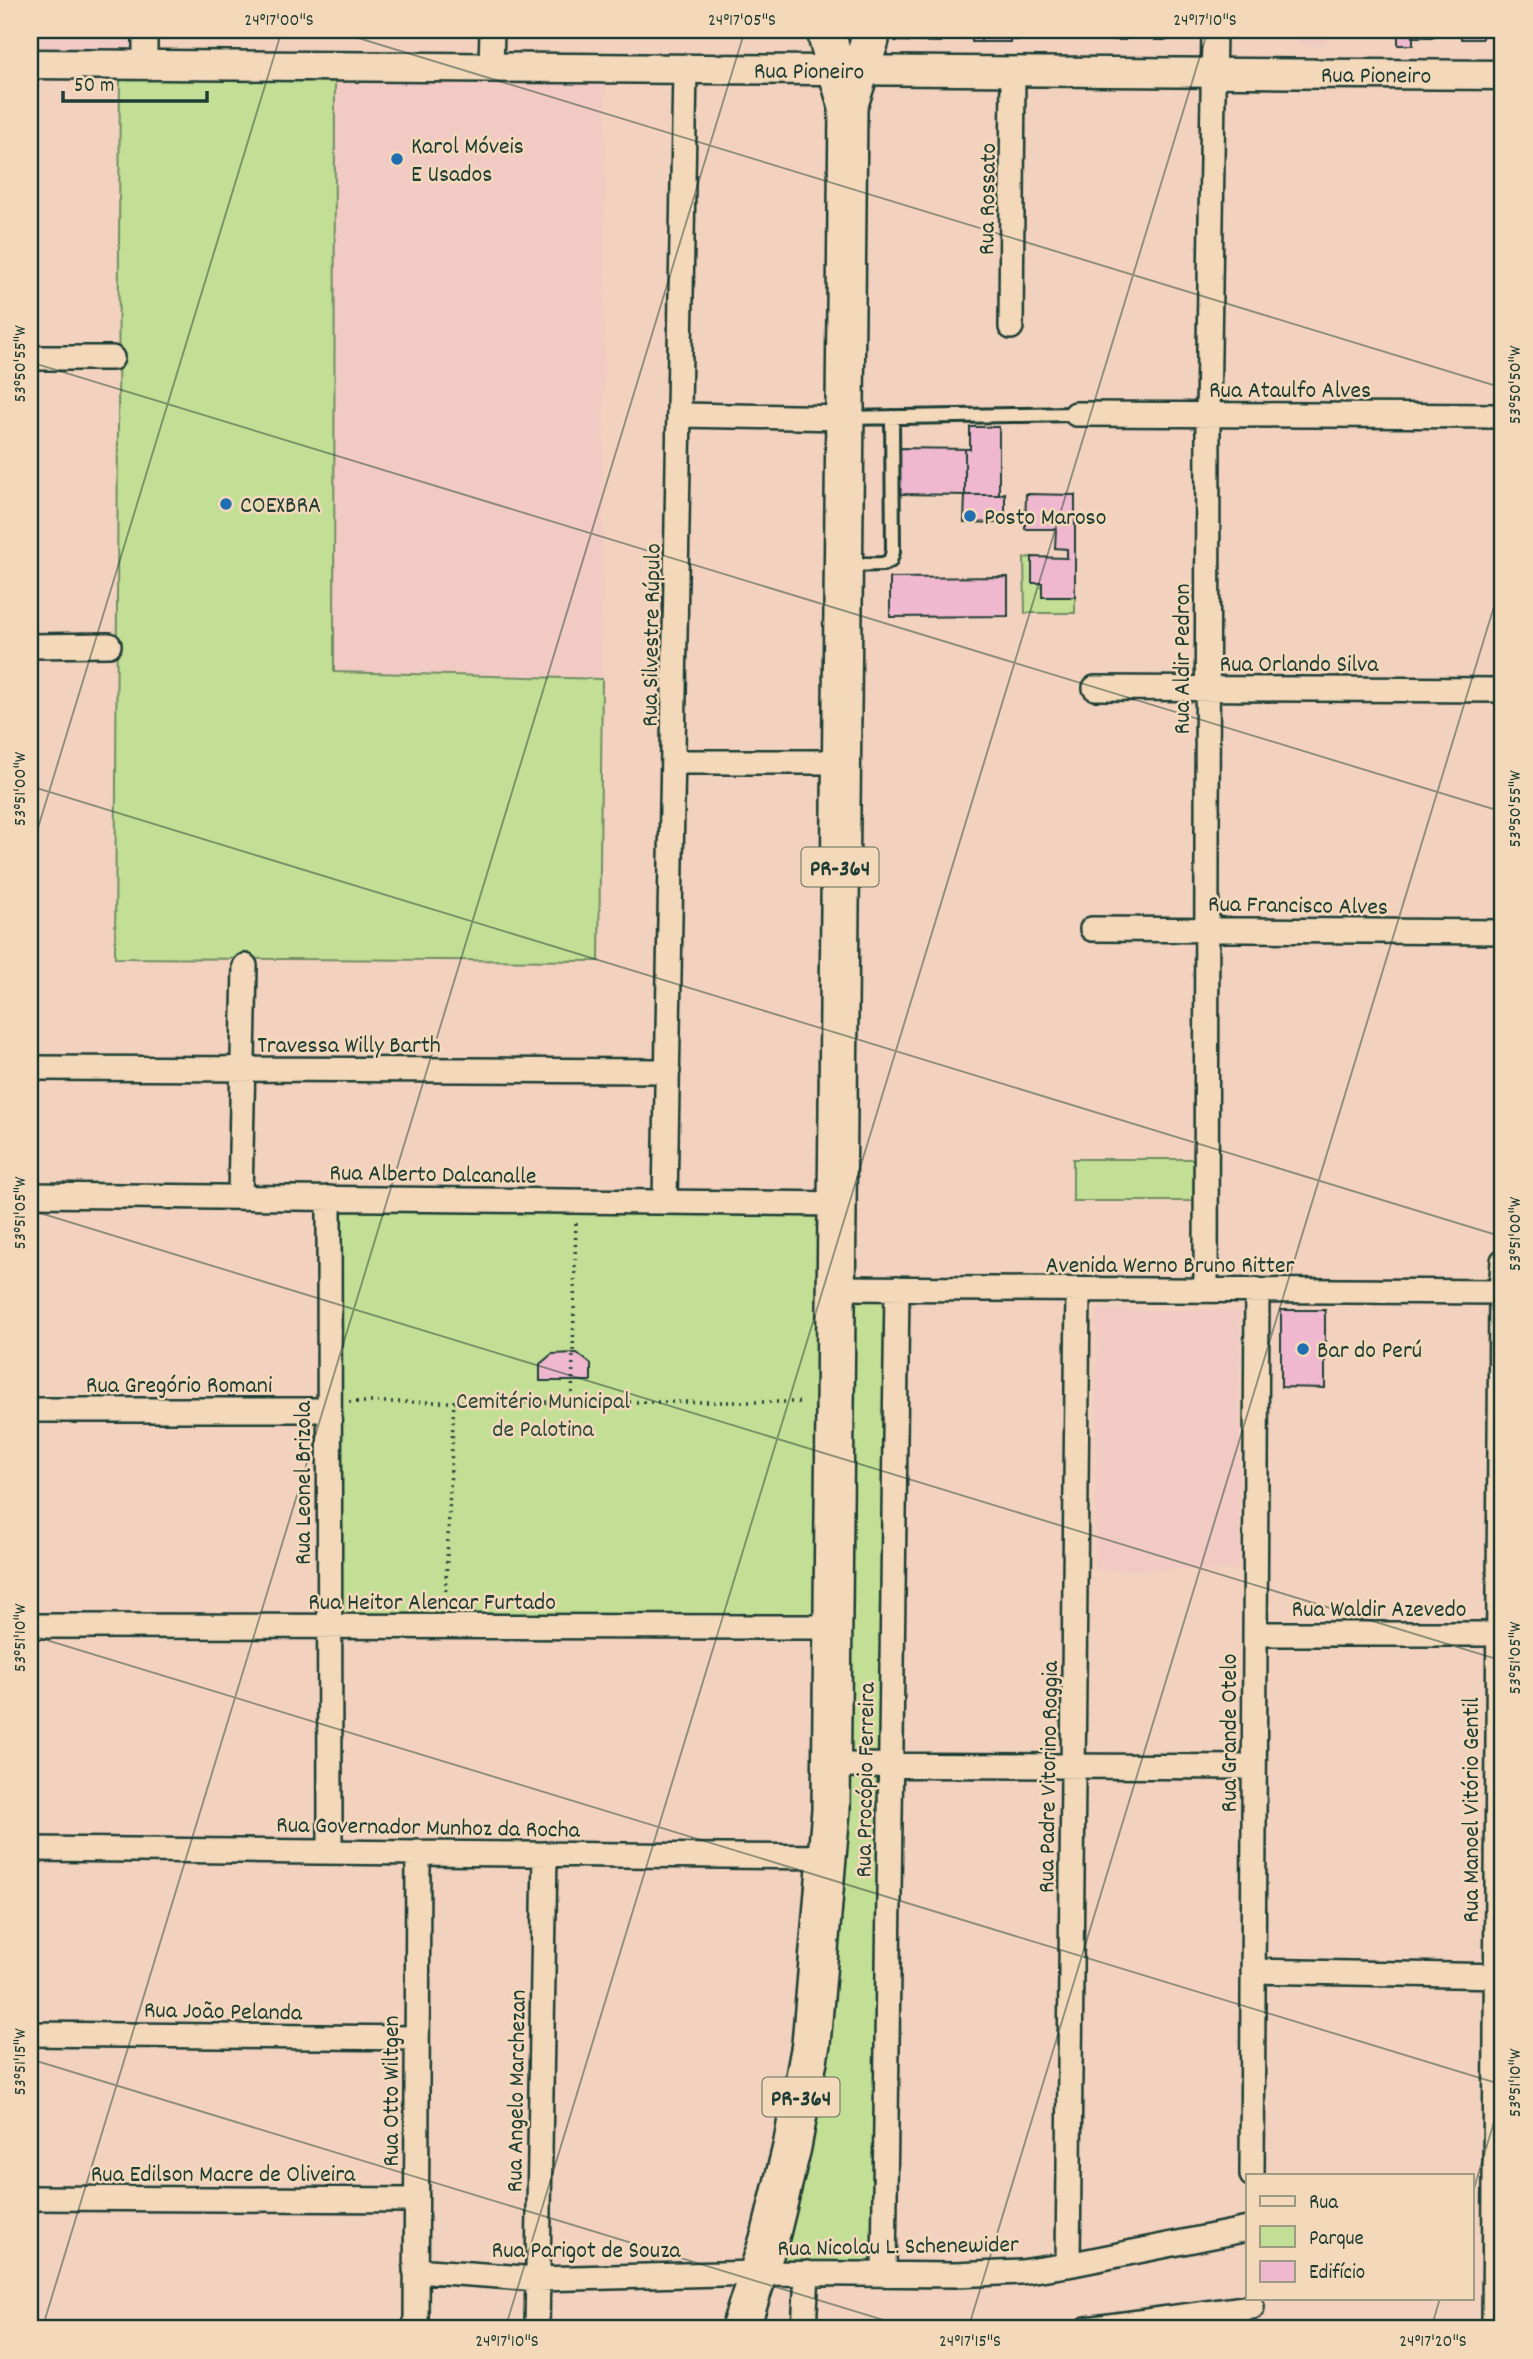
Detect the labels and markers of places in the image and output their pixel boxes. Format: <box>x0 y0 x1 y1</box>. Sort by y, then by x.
place label: Karol Móveis E Usados <box>411 131 524 193</box>
marker: Karol Móveis E Usados <box>389 151 405 167</box>
place label: COEXBRA <box>240 490 321 524</box>
marker: COEXBRA <box>218 496 234 512</box>
place label: Posto Maroso <box>984 502 1106 536</box>
marker: Posto Maroso <box>962 508 978 524</box>
place label: Bar do Perú <box>1317 1335 1422 1369</box>
marker: Bar do Perú <box>1295 1341 1311 1357</box>

